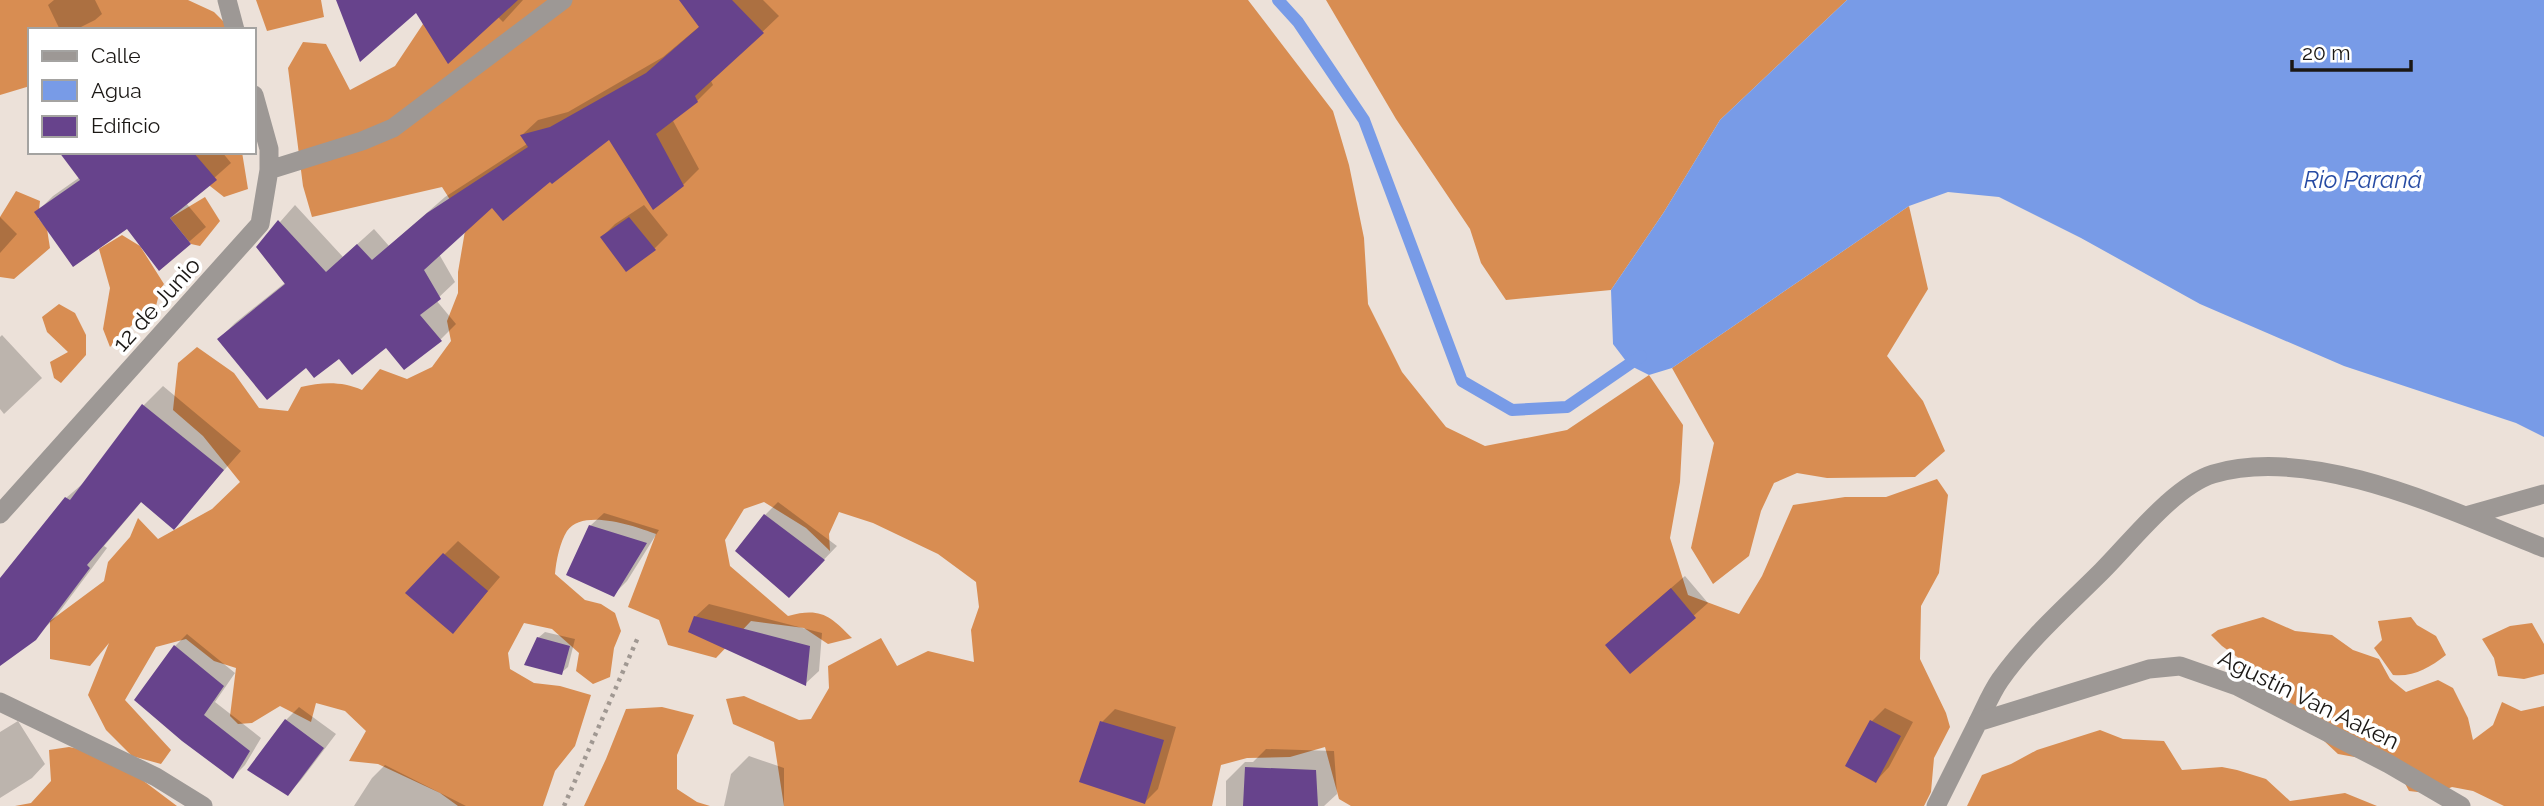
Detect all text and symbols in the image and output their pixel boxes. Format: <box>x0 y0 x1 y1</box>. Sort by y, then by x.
legend <box>28 28 256 154</box>
scale bar <box>2292 28 2411 72</box>
text: 20 m <box>2302 40 2350 65</box>
text: Calle <box>91 43 141 68</box>
text: Agua <box>91 78 142 103</box>
text: Edificio <box>91 113 160 138</box>
water label: Rio Paraná <box>2304 165 2422 194</box>
street label: 12 de Junio <box>107 251 205 357</box>
street label: Agustín Van Aaken <box>2214 644 2404 754</box>

